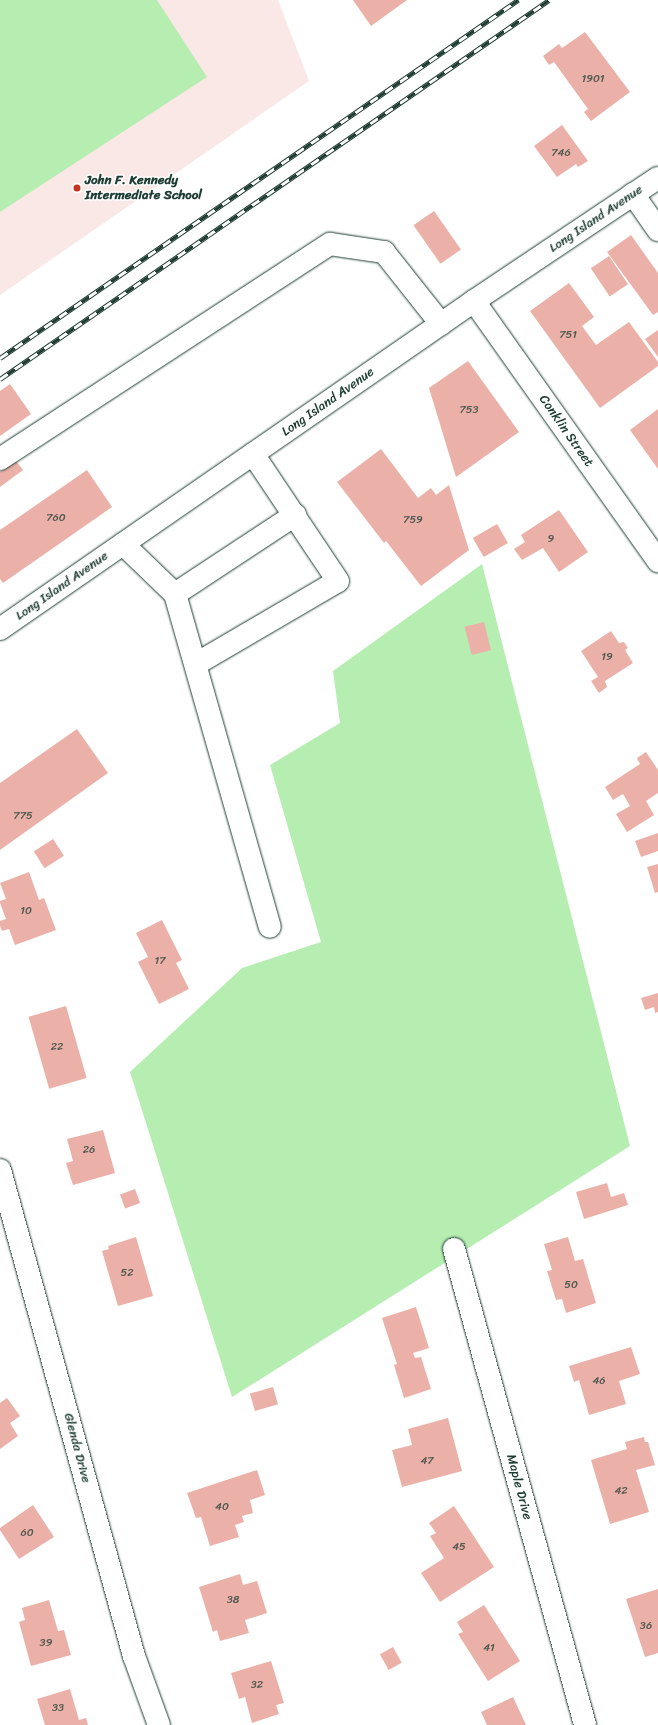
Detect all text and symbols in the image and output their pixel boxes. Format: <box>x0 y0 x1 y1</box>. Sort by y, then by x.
house number: 1901 <box>581 72 605 86</box>
house number: 746 <box>551 146 571 160</box>
place label: John F. Kennedy Intermediate School <box>85 173 202 204</box>
street label: Long Island Avenue <box>546 182 646 256</box>
marker: John F. Kennedy Intermediate School <box>72 183 82 193</box>
house number: 751 <box>559 328 577 342</box>
street label: Long Island Avenue <box>279 364 377 440</box>
street label: Conklin Street <box>535 392 597 470</box>
house number: 753 <box>459 403 479 417</box>
house number: 760 <box>46 511 66 525</box>
house number: 759 <box>403 513 423 527</box>
house number: 9 <box>548 532 554 546</box>
street label: Long Island Avenue <box>13 548 111 624</box>
house number: 19 <box>601 650 613 664</box>
house number: 775 <box>13 809 33 823</box>
house number: 10 <box>20 904 32 918</box>
house number: 17 <box>155 954 165 968</box>
house number: 22 <box>51 1040 63 1054</box>
house number: 26 <box>83 1143 95 1157</box>
house number: 52 <box>120 1266 134 1280</box>
house number: 50 <box>564 1278 578 1292</box>
house number: 46 <box>592 1374 606 1388</box>
street label: Glenda Drive <box>60 1411 94 1485</box>
street label: Maple Drive <box>503 1453 535 1521</box>
house number: 47 <box>420 1454 434 1468</box>
house number: 42 <box>614 1484 628 1498</box>
house number: 40 <box>215 1500 229 1514</box>
house number: 60 <box>20 1526 34 1540</box>
house number: 45 <box>452 1540 466 1554</box>
house number: 38 <box>227 1593 239 1607</box>
house number: 36 <box>640 1619 652 1633</box>
house number: 39 <box>40 1636 52 1650</box>
house number: 41 <box>483 1641 495 1655</box>
house number: 32 <box>251 1678 263 1692</box>
house number: 33 <box>52 1701 64 1715</box>

